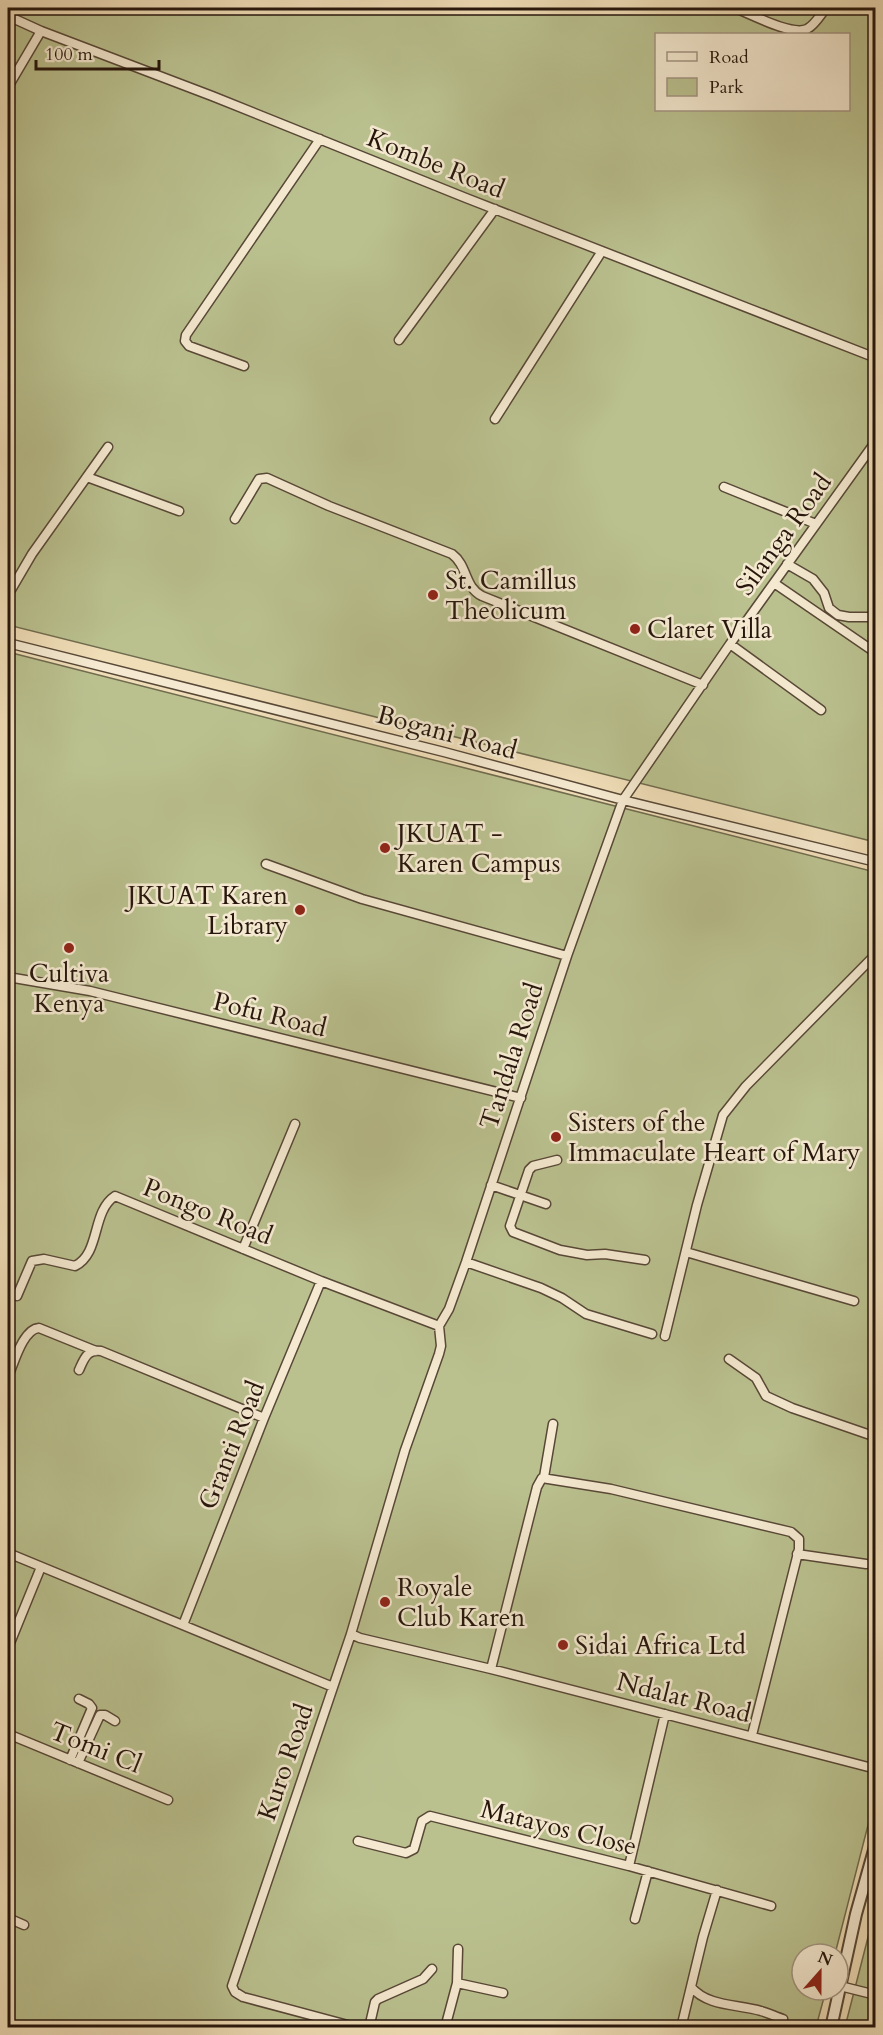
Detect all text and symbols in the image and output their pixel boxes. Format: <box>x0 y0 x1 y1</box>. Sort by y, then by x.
scale bar <box>36 33 159 71</box>
legend <box>655 33 850 111</box>
text: 100 m <box>45 42 93 67</box>
text: Road <box>709 45 749 70</box>
text: Park <box>709 75 744 100</box>
street label: Kombe Road <box>362 120 510 207</box>
street label: Silanga Road <box>727 466 840 602</box>
place label: St. Camillus Theolicum <box>445 563 576 628</box>
marker: St. Camillus Theolicum <box>426 588 440 602</box>
place label: Claret Villa <box>647 612 772 647</box>
marker: Claret Villa <box>628 622 642 636</box>
street label: Bogani Road <box>373 697 521 768</box>
place label: JKUAT - Karen Campus <box>393 816 561 881</box>
marker: JKUAT - Karen Campus <box>378 841 392 855</box>
place label: JKUAT Karen Library <box>123 878 288 943</box>
marker: JKUAT Karen Library <box>293 903 307 917</box>
marker: Cultiva Kenya <box>62 941 76 955</box>
place label: Cultiva Kenya <box>29 956 109 1021</box>
street label: Tandala Road <box>471 978 552 1134</box>
street label: Pofu Road <box>209 984 330 1046</box>
place label: Sisters of the Immaculate Heart of Mary <box>568 1105 861 1170</box>
marker: Sisters of the Immaculate Heart of Mary <box>549 1130 563 1144</box>
street label: Pongo Road <box>138 1170 278 1253</box>
street label: Granti Road <box>190 1376 273 1515</box>
place label: Royale Club Karen <box>397 1570 526 1635</box>
marker: Royale Club Karen <box>378 1595 392 1609</box>
place label: Sidai Africa Ltd <box>575 1628 746 1663</box>
marker: Sidai Africa Ltd <box>556 1638 570 1652</box>
street label: Ndalat Road <box>613 1664 755 1731</box>
street label: Kuro Road <box>249 1699 322 1825</box>
street label: Tomi Cl <box>45 1713 147 1782</box>
street label: Matayos Close <box>477 1791 641 1864</box>
north arrow <box>790 1942 850 2002</box>
text: N <box>815 1946 836 1972</box>

